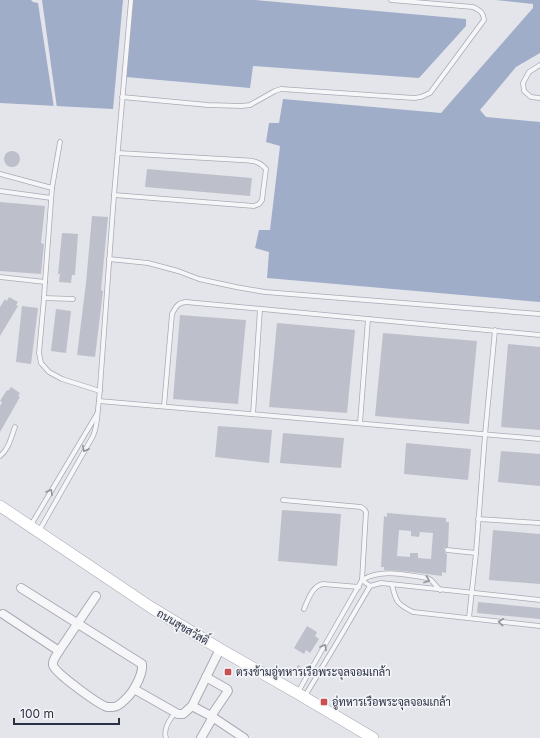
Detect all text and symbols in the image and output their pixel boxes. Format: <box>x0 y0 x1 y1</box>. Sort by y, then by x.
one-way arrow <box>83 445 90 453</box>
one-way arrow <box>46 489 53 496</box>
one-way arrow <box>423 575 430 583</box>
street label: ถนนสุขสวัสดิ์ <box>153 602 214 650</box>
one-way arrow <box>498 617 504 626</box>
one-way arrow <box>319 644 326 651</box>
place label: ตรงข้ามอู่ทหารเรือพระจุลจอมเกล้า <box>236 665 391 681</box>
marker: ตรงข้ามอู่ทหารเรือพระจุลจอมเกล้า <box>223 667 233 677</box>
place label: อู่ทหารเรือพระจุลจอมเกล้า <box>332 695 451 711</box>
marker: อู่ทหารเรือพระจุลจอมเกล้า <box>319 697 329 707</box>
scale bar <box>14 700 119 726</box>
text: 100 m <box>20 706 54 721</box>

